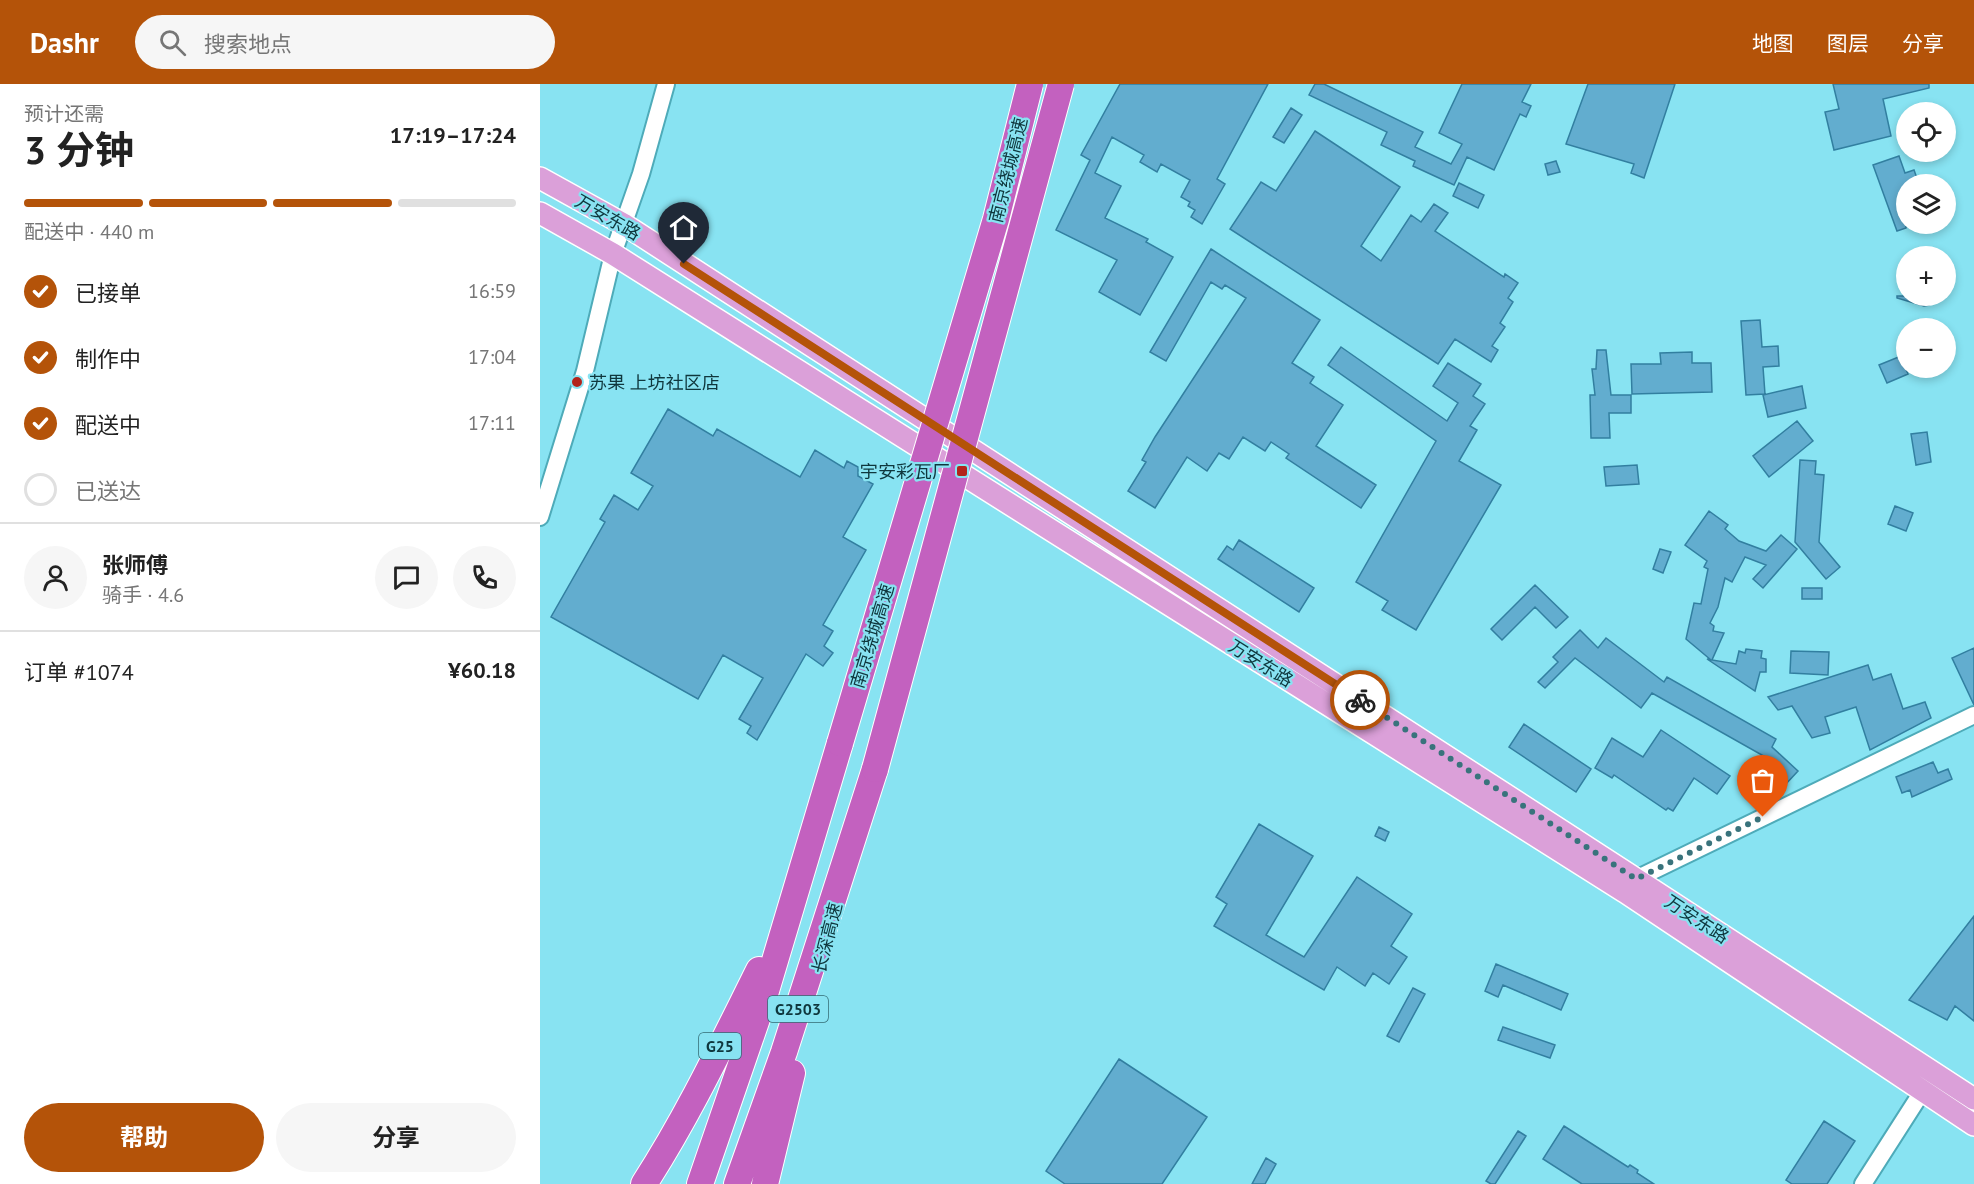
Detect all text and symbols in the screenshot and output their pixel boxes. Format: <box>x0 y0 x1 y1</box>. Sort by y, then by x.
search box <box>135 15 555 69</box>
text: Dashr <box>30 24 99 61</box>
icon: search <box>156 26 189 59</box>
text: 搜索地点 <box>204 30 292 58</box>
text: 地图 <box>1752 30 1794 57</box>
text: 图层 <box>1827 30 1869 57</box>
text: 分享 <box>1902 30 1944 57</box>
text: 预计还需 <box>24 101 104 127</box>
map controls <box>1896 102 1956 378</box>
button: locate <box>1896 102 1956 162</box>
street label: 南京绕城高速 <box>984 115 1032 225</box>
text: 17:19–17:24 <box>390 121 516 149</box>
text: 3 分钟 <box>24 124 134 175</box>
button: layers <box>1896 174 1956 234</box>
street label: 万安东路 <box>571 189 645 245</box>
pin <box>658 202 709 264</box>
icon: home <box>667 211 700 244</box>
text: 配送中 · 440 m <box>24 219 154 245</box>
button: + <box>1896 246 1956 306</box>
icon: check <box>24 275 57 308</box>
text: 16:59 <box>468 278 516 304</box>
text: 已接单 <box>75 279 141 307</box>
button: − <box>1896 318 1956 378</box>
icon: check <box>24 341 57 374</box>
text: 17:04 <box>468 344 516 370</box>
text: 制作中 <box>75 345 141 373</box>
place label: 苏果 上坊社区店 <box>589 371 720 394</box>
marker: 苏果 上坊社区店 <box>570 375 584 389</box>
icon: check <box>24 407 57 440</box>
text: 17:11 <box>468 410 516 436</box>
text: 配送中 <box>75 411 141 439</box>
place label: 宇安彩瓦厂 <box>860 460 950 483</box>
marker: 宇安彩瓦厂 <box>955 464 969 478</box>
text: 已送达 <box>75 477 141 505</box>
button: person <box>24 546 87 609</box>
button: chat <box>375 546 438 609</box>
button: phone <box>453 546 516 609</box>
text: 张师傅 <box>102 551 168 579</box>
street label: 南京绕城高速 <box>845 581 899 691</box>
text: 骑手 · 4.6 <box>102 582 184 608</box>
street label: 万安东路 <box>1224 634 1298 692</box>
text: ¥60.18 <box>448 656 516 684</box>
text: 订单 #1074 <box>24 658 134 686</box>
courier <box>1330 670 1390 730</box>
icon: bike <box>1344 684 1377 717</box>
pin <box>1737 755 1788 817</box>
icon: bag <box>1746 764 1779 797</box>
street label: 万安东路 <box>1661 890 1733 948</box>
street label: 长深高速 <box>807 900 847 976</box>
road number: G2503 <box>768 996 828 1022</box>
road number: G25 <box>699 1033 741 1059</box>
button: 帮助 <box>24 1103 264 1172</box>
button: 分享 <box>276 1103 516 1172</box>

